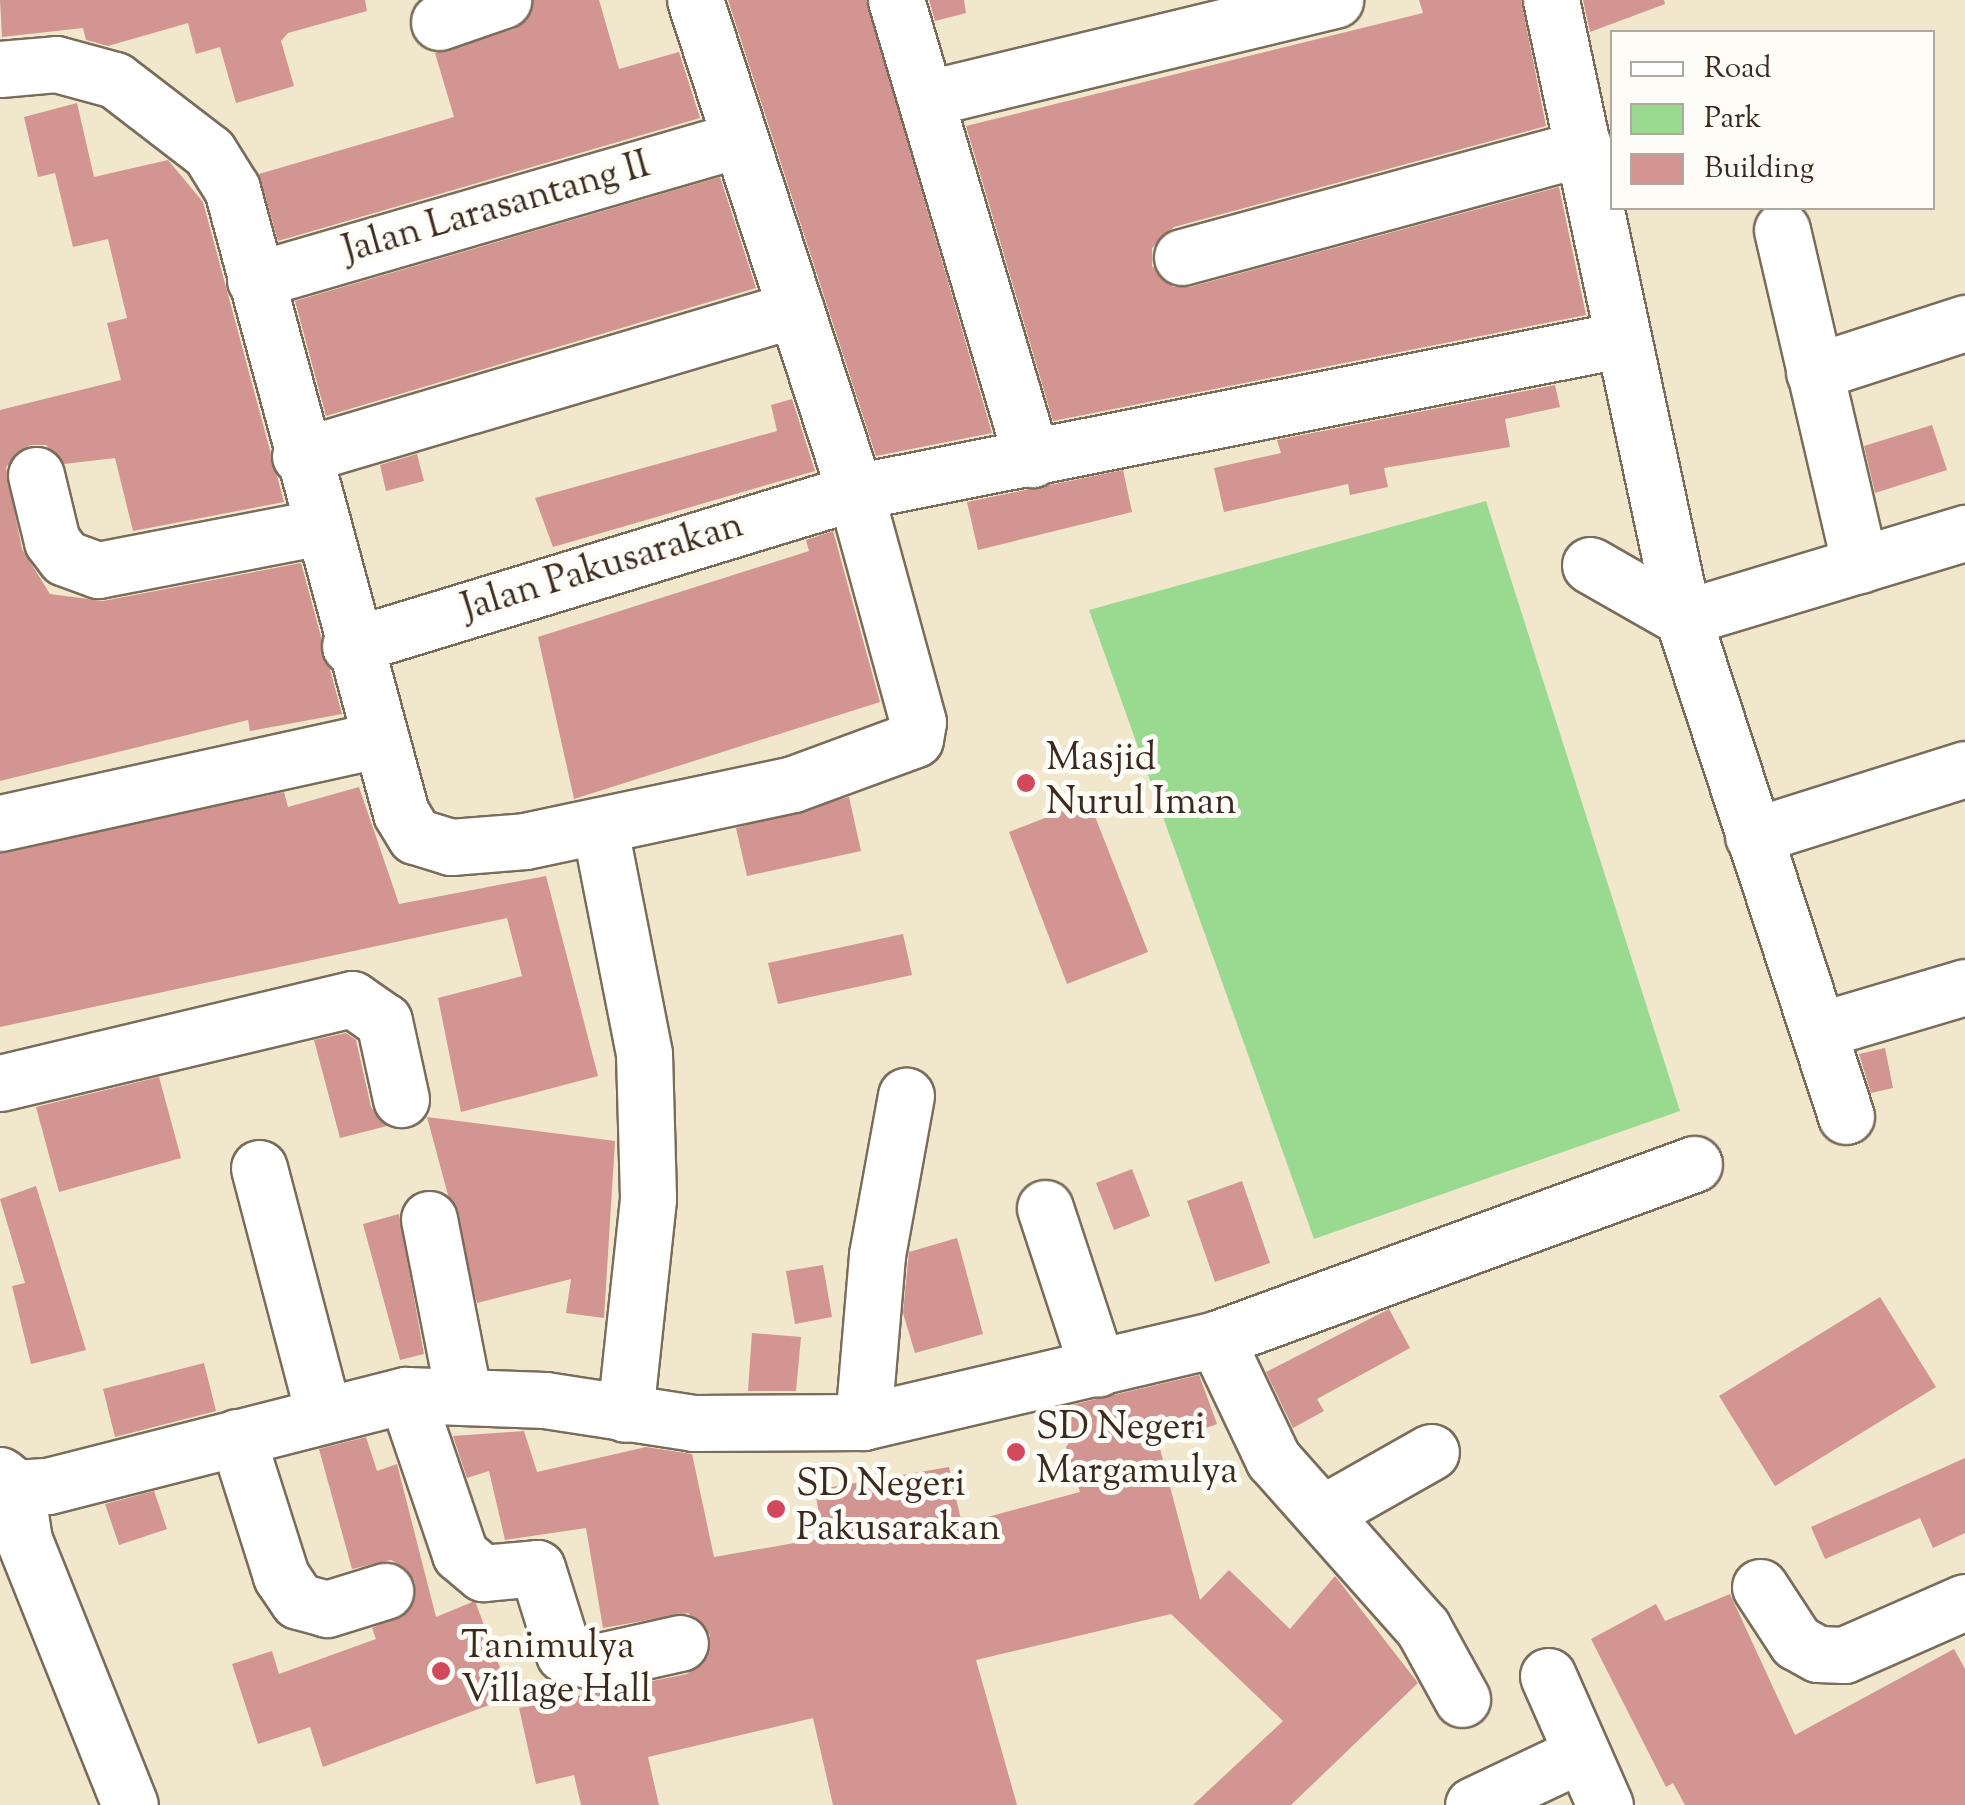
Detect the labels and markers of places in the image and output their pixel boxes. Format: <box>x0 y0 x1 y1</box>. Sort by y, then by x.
place label: Masjid Nurul Iman <box>1046 738 1237 828</box>
marker: Masjid Nurul Iman <box>1015 772 1037 794</box>
place label: SD Negeri Margamulya <box>1036 1407 1238 1496</box>
marker: SD Negeri Margamulya <box>1005 1441 1027 1463</box>
place label: SD Negeri Pakusarakan <box>796 1464 1001 1554</box>
marker: SD Negeri Pakusarakan <box>765 1498 787 1520</box>
place label: Tanimulya Village Hall <box>461 1626 651 1716</box>
marker: Tanimulya Village Hall <box>430 1660 452 1682</box>

